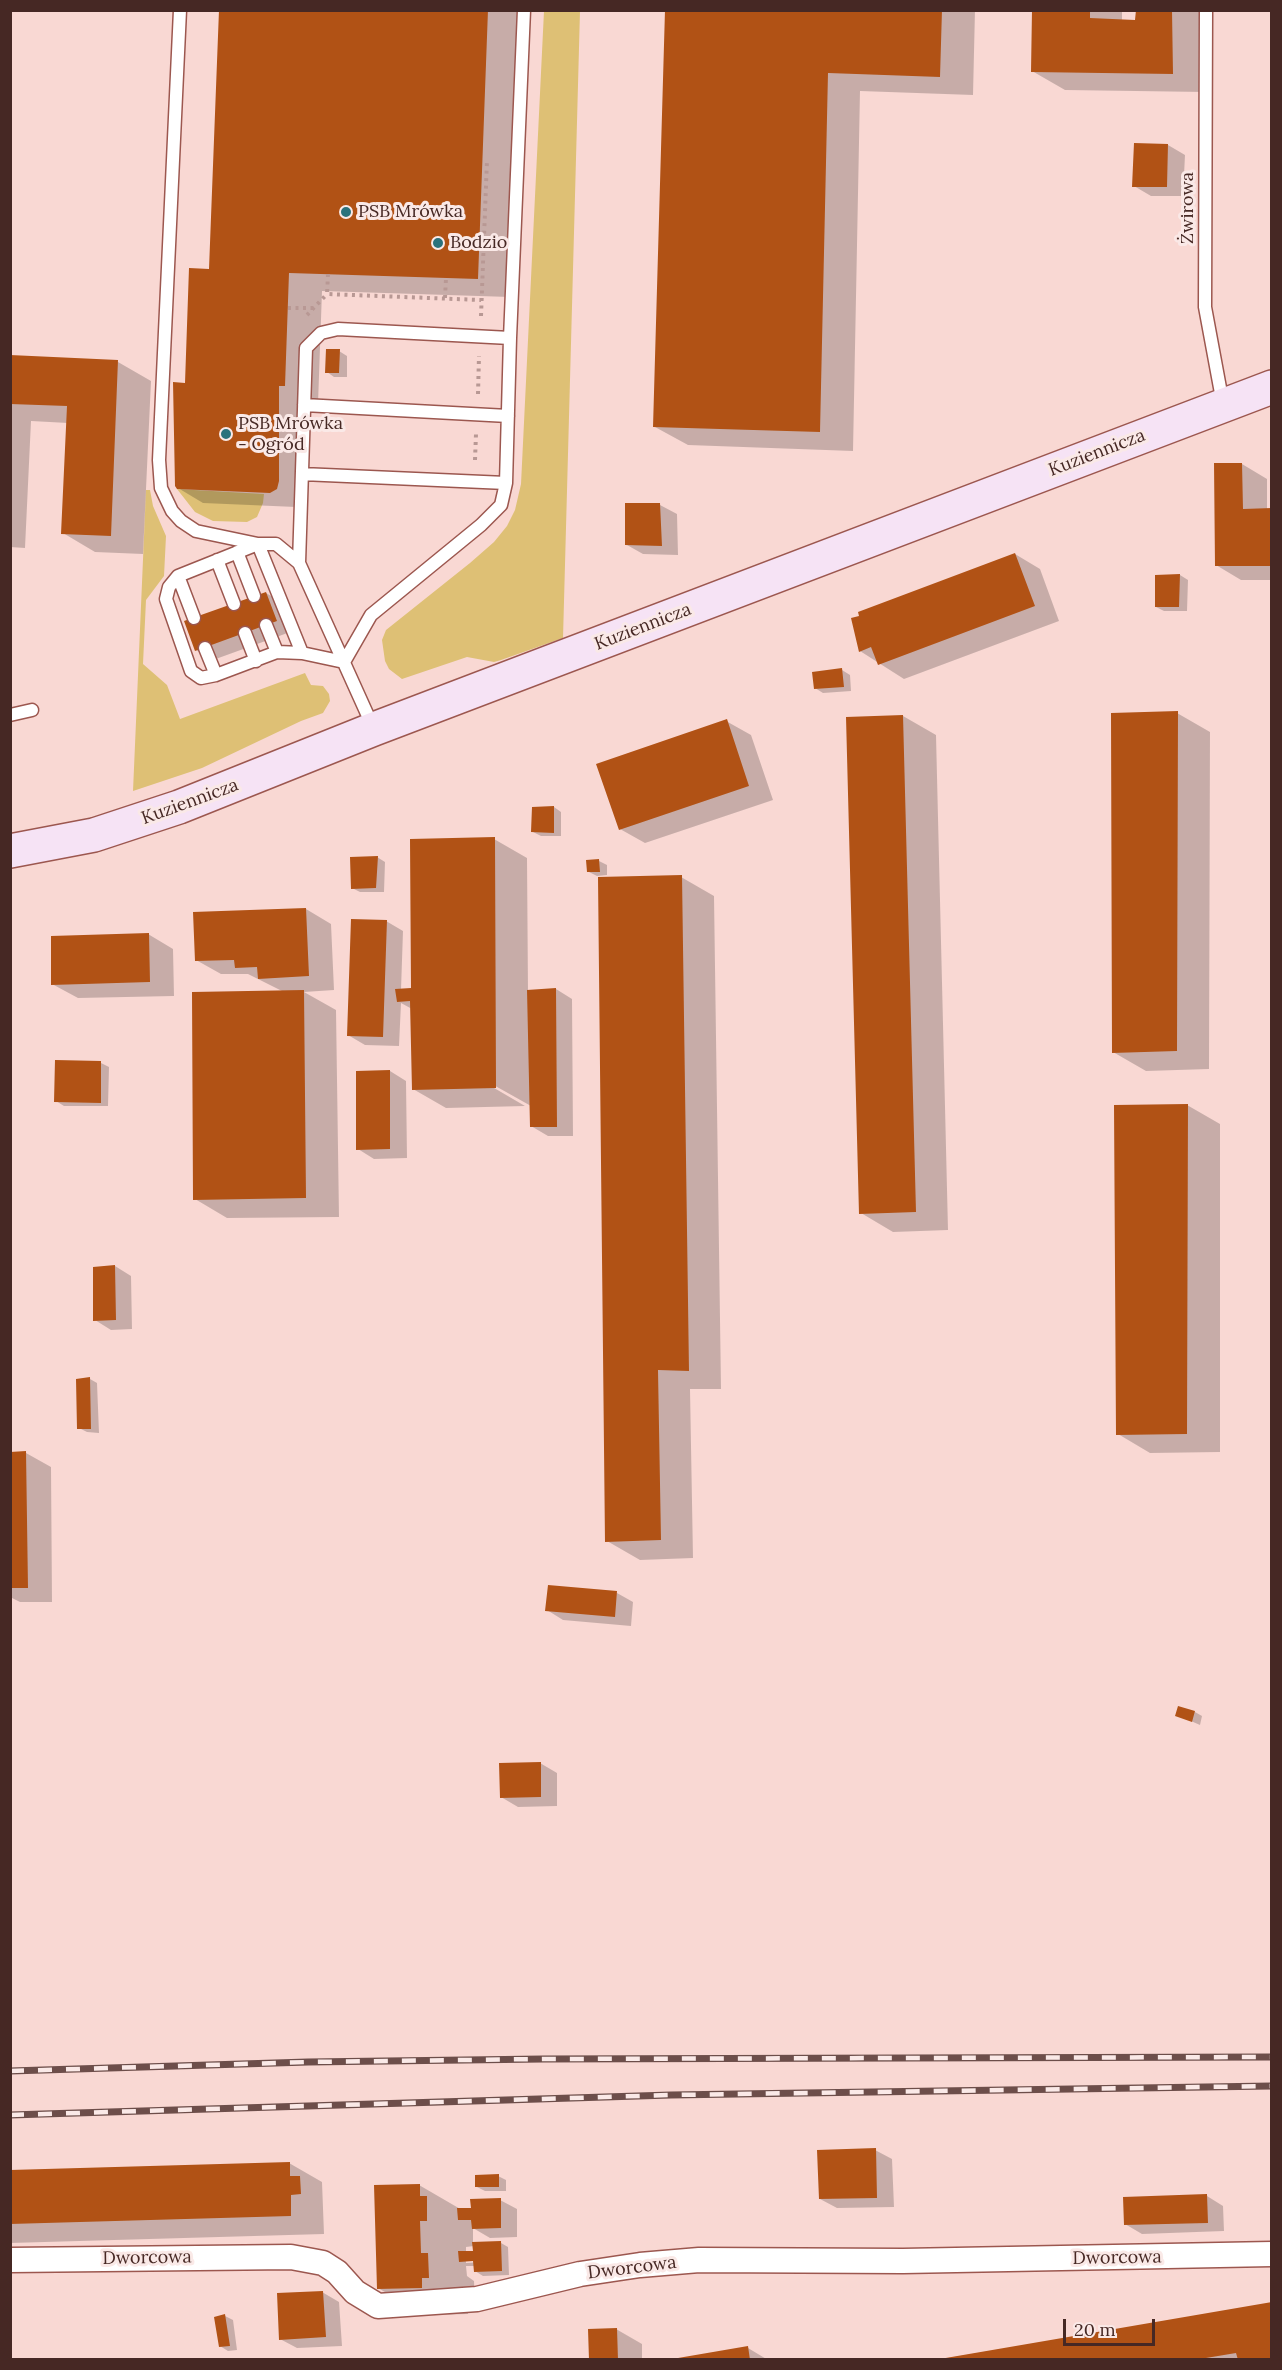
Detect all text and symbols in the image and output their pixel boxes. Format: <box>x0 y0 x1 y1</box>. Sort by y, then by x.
street label: Żwirowa <box>1177 172 1199 244</box>
place label: PSB Mrówka <box>358 201 463 223</box>
marker: PSB Mrówka <box>339 205 353 219</box>
place label: Bodzio <box>450 232 507 254</box>
marker: Bodzio <box>431 236 445 250</box>
place label: PSB Mrówka - Ogród <box>238 413 343 456</box>
street label: Kuziennicza <box>1046 425 1148 481</box>
marker: PSB Mrówka - Ogród <box>219 427 233 441</box>
street label: Kuziennicza <box>592 599 694 655</box>
street label: Kuziennicza <box>138 774 242 830</box>
street label: Dworcowa <box>102 2246 192 2270</box>
street label: Dworcowa <box>1072 2246 1162 2270</box>
street label: Dworcowa <box>586 2252 678 2284</box>
scale bar <box>1066 2307 1158 2345</box>
text: 20 m <box>1074 2318 1116 2341</box>

